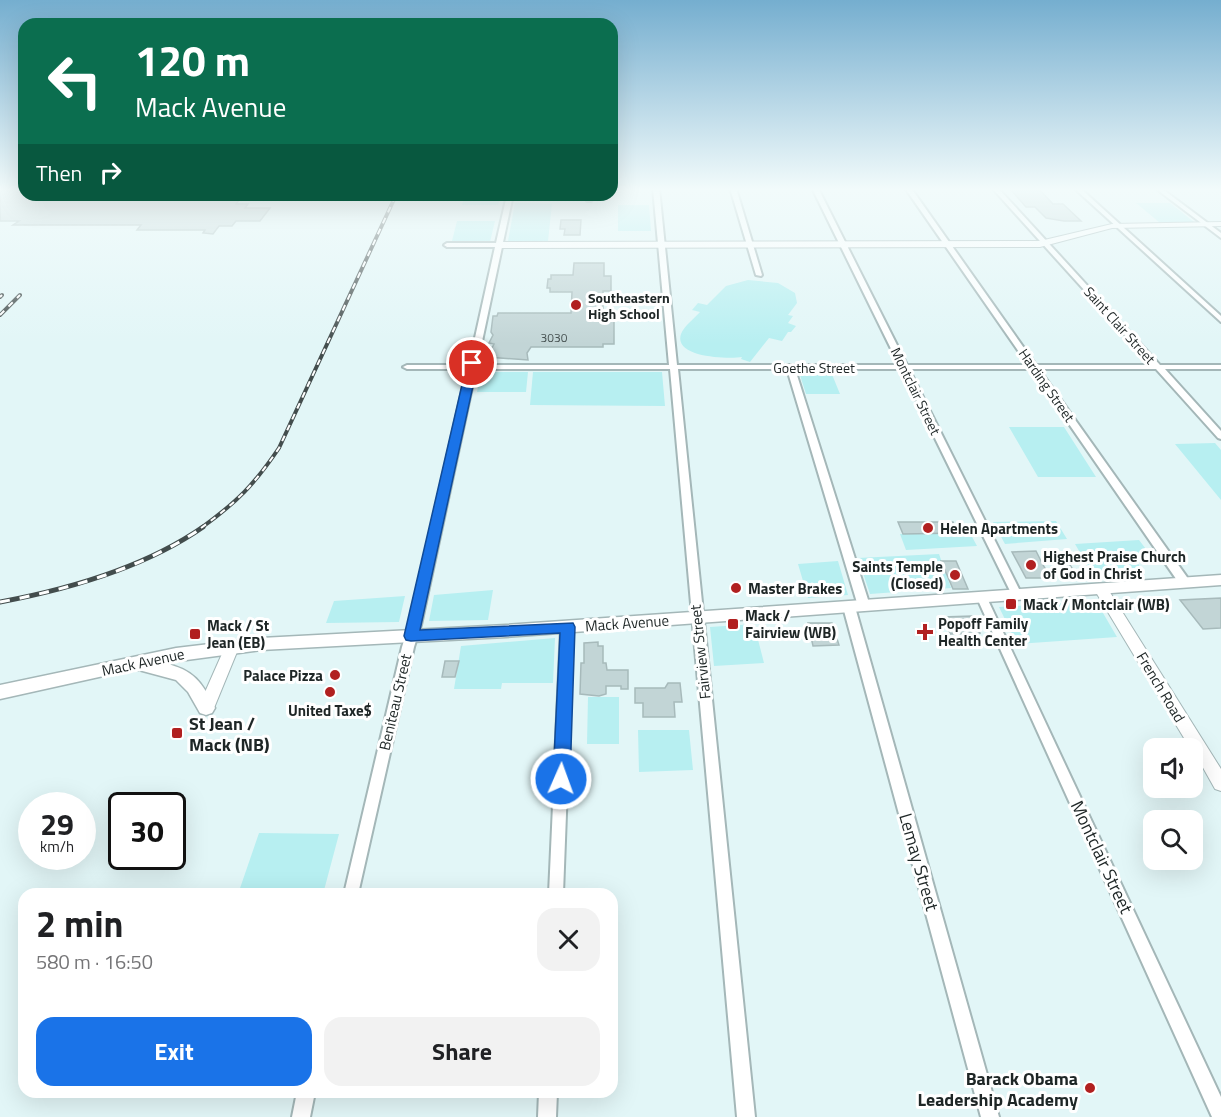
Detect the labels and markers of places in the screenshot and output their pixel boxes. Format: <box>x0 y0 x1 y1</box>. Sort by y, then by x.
place label: Southeastern High School <box>588 287 670 324</box>
marker: Southeastern High School <box>569 298 583 312</box>
pin <box>446 337 497 388</box>
place label: Helen Apartments <box>940 517 1058 540</box>
marker: Helen Apartments <box>921 521 935 535</box>
place label: Highest Praise Church of God in Christ <box>1043 545 1186 585</box>
place label: Saints Temple (Closed) <box>852 555 943 595</box>
marker: Highest Praise Church of God in Christ <box>1024 558 1038 572</box>
marker: Saints Temple (Closed) <box>948 568 962 582</box>
place label: Master Brakes <box>748 577 842 600</box>
marker: Master Brakes <box>729 581 743 595</box>
place label: Mack / Montclair (WB) <box>1023 593 1170 616</box>
marker: Mack / Montclair (WB) <box>1004 597 1018 611</box>
place label: Mack / Fairview (WB) <box>745 604 836 644</box>
place label: Popoff Family Health Center <box>938 612 1029 652</box>
place label: Mack / St Jean (EB) <box>207 614 270 654</box>
marker: Mack / Fairview (WB) <box>726 617 740 631</box>
marker: Popoff Family Health Center <box>916 623 934 641</box>
marker: Mack / St Jean (EB) <box>188 627 202 641</box>
place label: Palace Pizza <box>243 664 323 687</box>
marker: Palace Pizza <box>328 668 342 682</box>
marker: United Taxe$ <box>323 685 337 699</box>
place label: United Taxe$ <box>288 699 372 722</box>
place label: St Jean / Mack (NB) <box>189 710 269 758</box>
marker: St Jean / Mack (NB) <box>170 726 184 740</box>
place label: Barack Obama Leadership Academy <box>917 1065 1078 1113</box>
marker: Barack Obama Leadership Academy <box>1083 1081 1097 1095</box>

